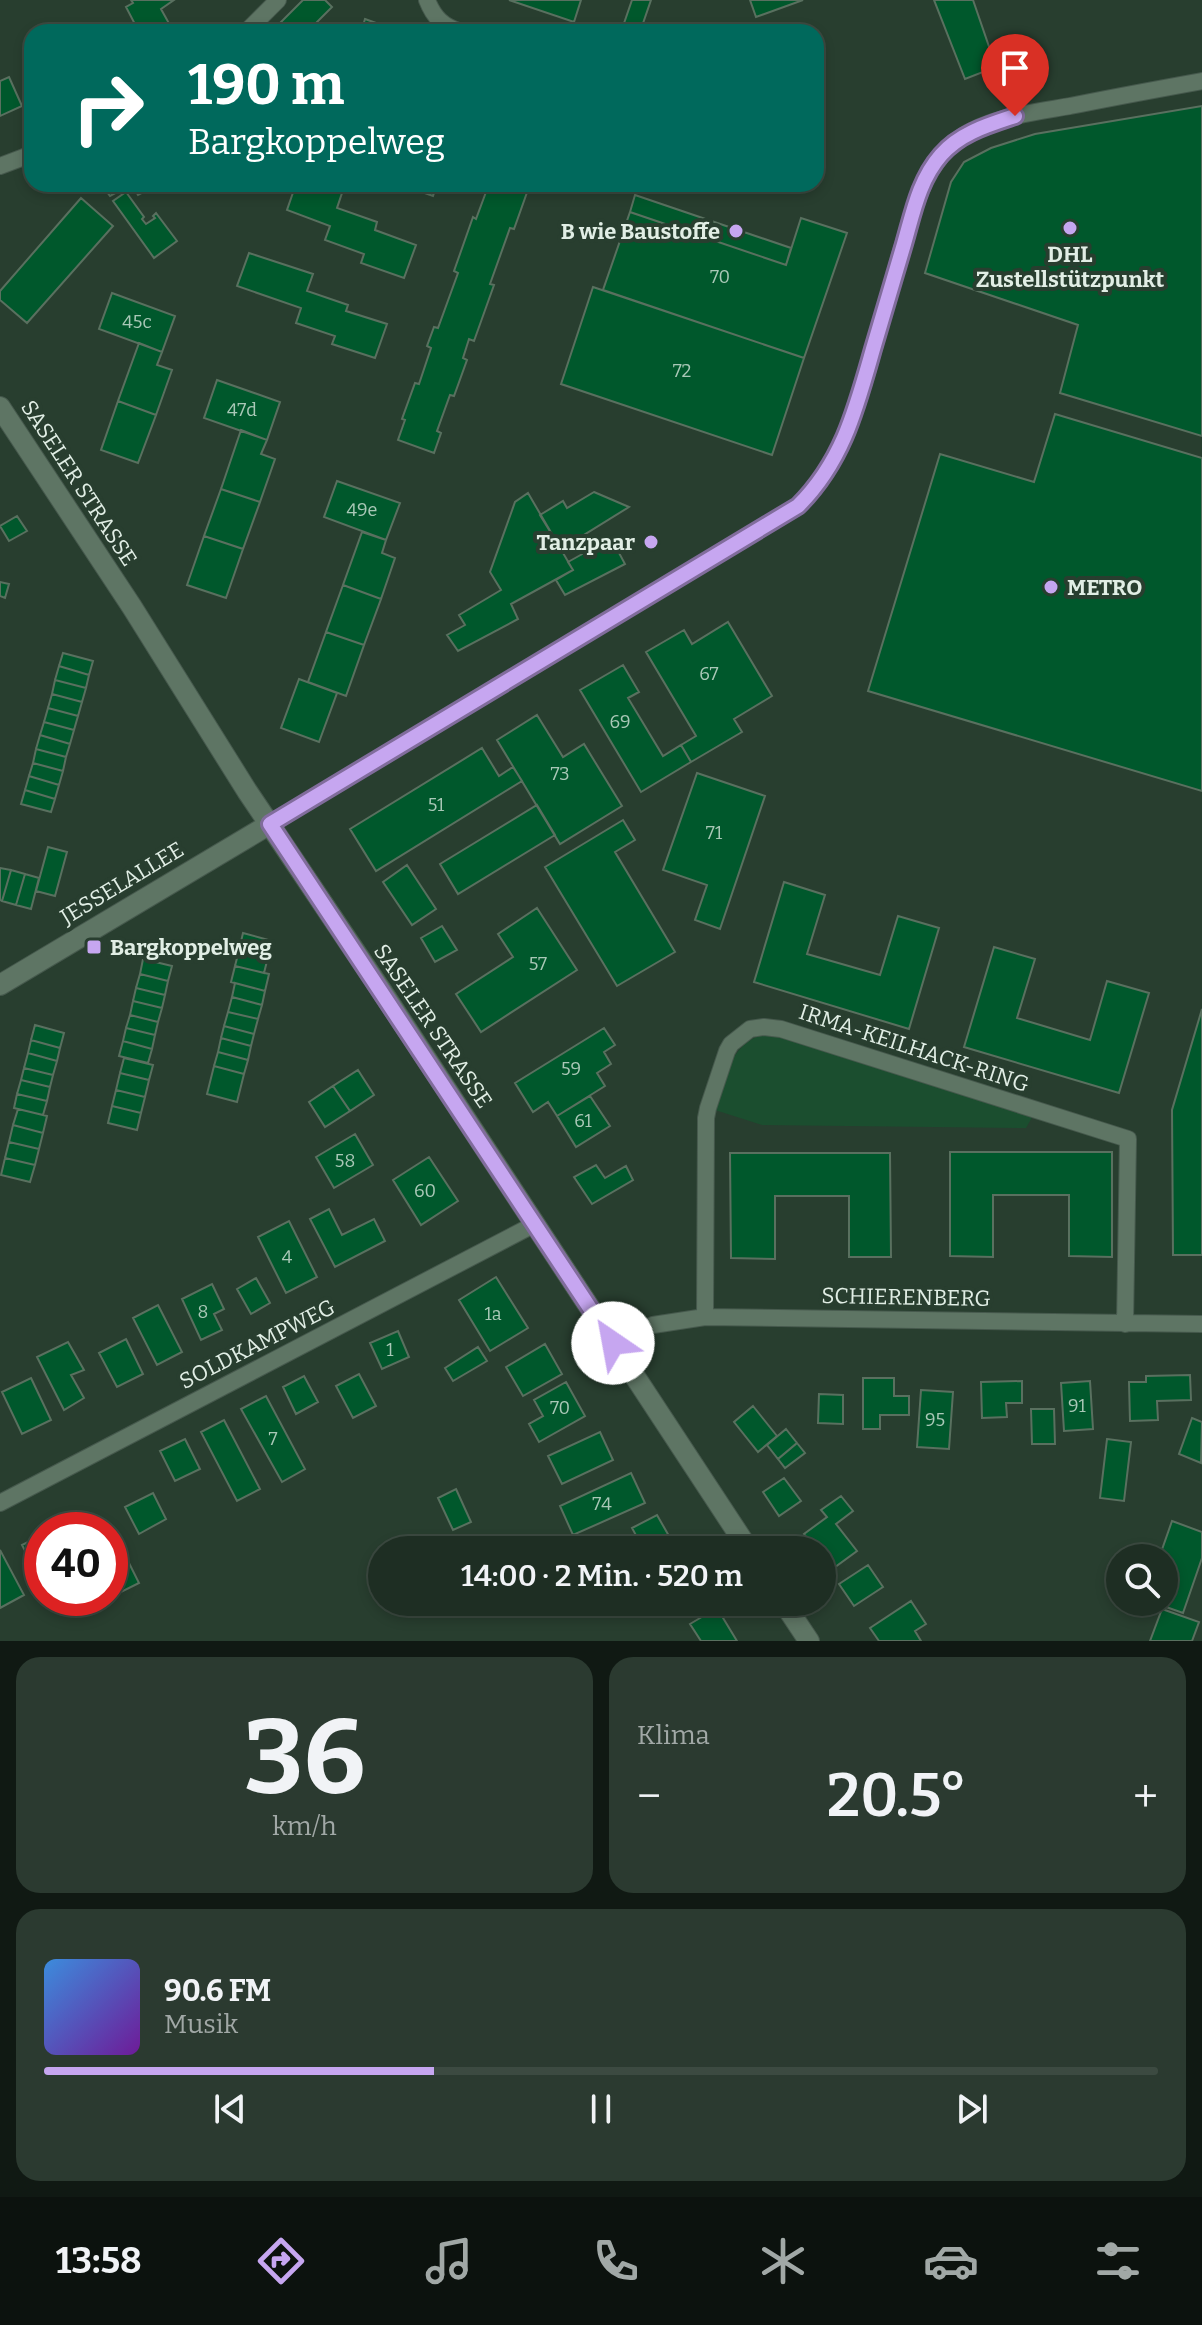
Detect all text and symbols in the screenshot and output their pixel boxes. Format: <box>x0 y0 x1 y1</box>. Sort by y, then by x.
pin <box>981 34 1049 116</box>
icon: arrive <box>993 46 1037 90</box>
text: 190 m <box>188 52 344 119</box>
icon: right <box>56 56 160 160</box>
text: Bargkoppelweg <box>188 120 445 164</box>
place label: B wie Baustoffe <box>561 218 720 245</box>
marker: DHL Zustellstützpunkt <box>1061 219 1079 237</box>
marker: B wie Baustoffe <box>727 222 745 240</box>
place label: DHL Zustellstützpunkt <box>976 241 1164 293</box>
house number: 70 <box>710 266 730 288</box>
house number: 45c <box>122 311 152 333</box>
house number: 72 <box>673 360 691 382</box>
street label: SASELER STRASSE <box>15 395 143 571</box>
house number: 47d <box>227 399 257 421</box>
house number: 49e <box>347 499 377 521</box>
place label: Tanzpaar <box>536 529 636 556</box>
marker: Tanzpaar <box>642 533 660 551</box>
place label: METRO <box>1067 574 1142 601</box>
marker: METRO <box>1042 578 1060 596</box>
house number: 67 <box>699 663 719 685</box>
house number: 69 <box>609 711 631 733</box>
house number: 73 <box>551 763 569 785</box>
house number: 51 <box>428 794 445 816</box>
house number: 71 <box>706 822 723 844</box>
street label: JESSELALLEE <box>55 836 189 931</box>
place label: Bargkoppelweg <box>110 934 272 961</box>
marker: Bargkoppelweg <box>85 938 103 956</box>
street label: SASELER STRASSE <box>368 939 498 1113</box>
house number: 57 <box>529 953 547 975</box>
street label: IRMA-KEILHACK-RING <box>796 998 1032 1098</box>
house number: 59 <box>561 1058 581 1080</box>
house number: 61 <box>574 1110 593 1132</box>
house number: 58 <box>335 1150 355 1172</box>
house number: 60 <box>414 1180 436 1202</box>
house number: 4 <box>282 1246 293 1268</box>
street label: SCHIERENBERG <box>821 1282 991 1312</box>
street label: SOLDKAMPWEG <box>175 1293 339 1395</box>
house number: 8 <box>198 1301 208 1323</box>
position arrow <box>571 1301 655 1385</box>
house number: 1a <box>484 1303 502 1325</box>
house number: 1 <box>386 1339 394 1361</box>
house number: 91 <box>1068 1395 1087 1417</box>
house number: 70 <box>550 1397 570 1419</box>
house number: 95 <box>925 1409 945 1431</box>
house number: 7 <box>268 1428 278 1450</box>
house number: 74 <box>592 1493 612 1515</box>
speed limit sign: 40 <box>24 1512 128 1616</box>
map controls <box>1106 1544 1178 1616</box>
button: search <box>1106 1544 1178 1616</box>
text: 14:00 · 2 Min. · 520 m <box>461 1558 743 1594</box>
text: 36 <box>244 1696 365 1821</box>
text: Klima <box>637 1720 710 1751</box>
text: 20.5° <box>827 1760 967 1832</box>
text: − <box>637 1770 661 1823</box>
text: + <box>1133 1770 1158 1823</box>
text: km/h <box>272 1811 337 1842</box>
text: 90.6 FM <box>164 1973 271 2009</box>
text: Musik <box>164 2009 238 2040</box>
icon: previous <box>208 2087 252 2131</box>
icon: pause <box>579 2087 623 2131</box>
icon: next <box>950 2087 994 2131</box>
icon: directions <box>253 2233 309 2289</box>
icon: music <box>421 2233 477 2289</box>
icon: phone <box>588 2233 644 2289</box>
icon: climate <box>755 2233 811 2289</box>
icon: car <box>923 2233 979 2289</box>
icon: filters <box>1090 2233 1146 2289</box>
text: 13:58 <box>56 2239 142 2283</box>

